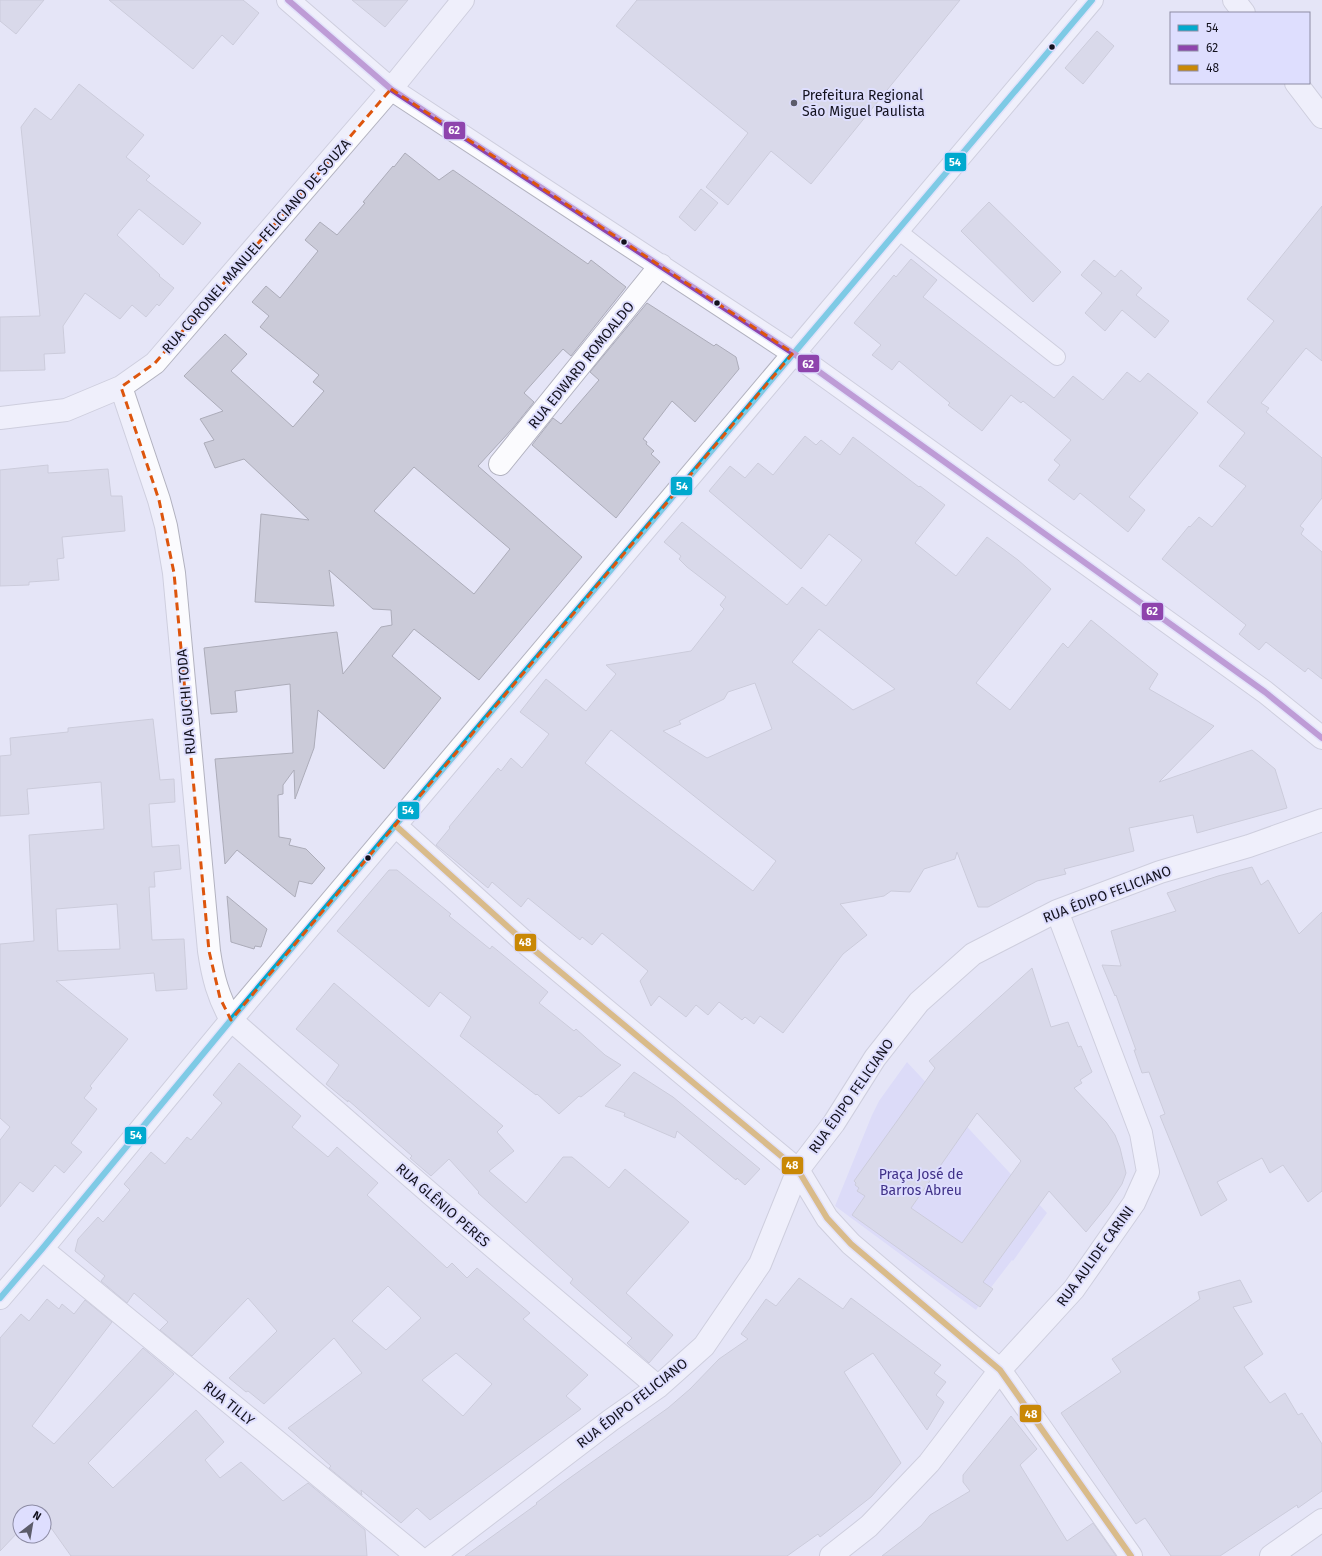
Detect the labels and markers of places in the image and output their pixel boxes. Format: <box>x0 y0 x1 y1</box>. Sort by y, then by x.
unlabelled marker <box>1047 42 1057 52</box>
place label: Prefeitura Regional São Miguel Paulista <box>802 87 925 120</box>
marker: Prefeitura Regional São Miguel Paulista <box>789 98 799 108</box>
unlabelled marker <box>619 237 629 247</box>
unlabelled marker <box>712 298 722 308</box>
unlabelled marker <box>363 853 373 863</box>

